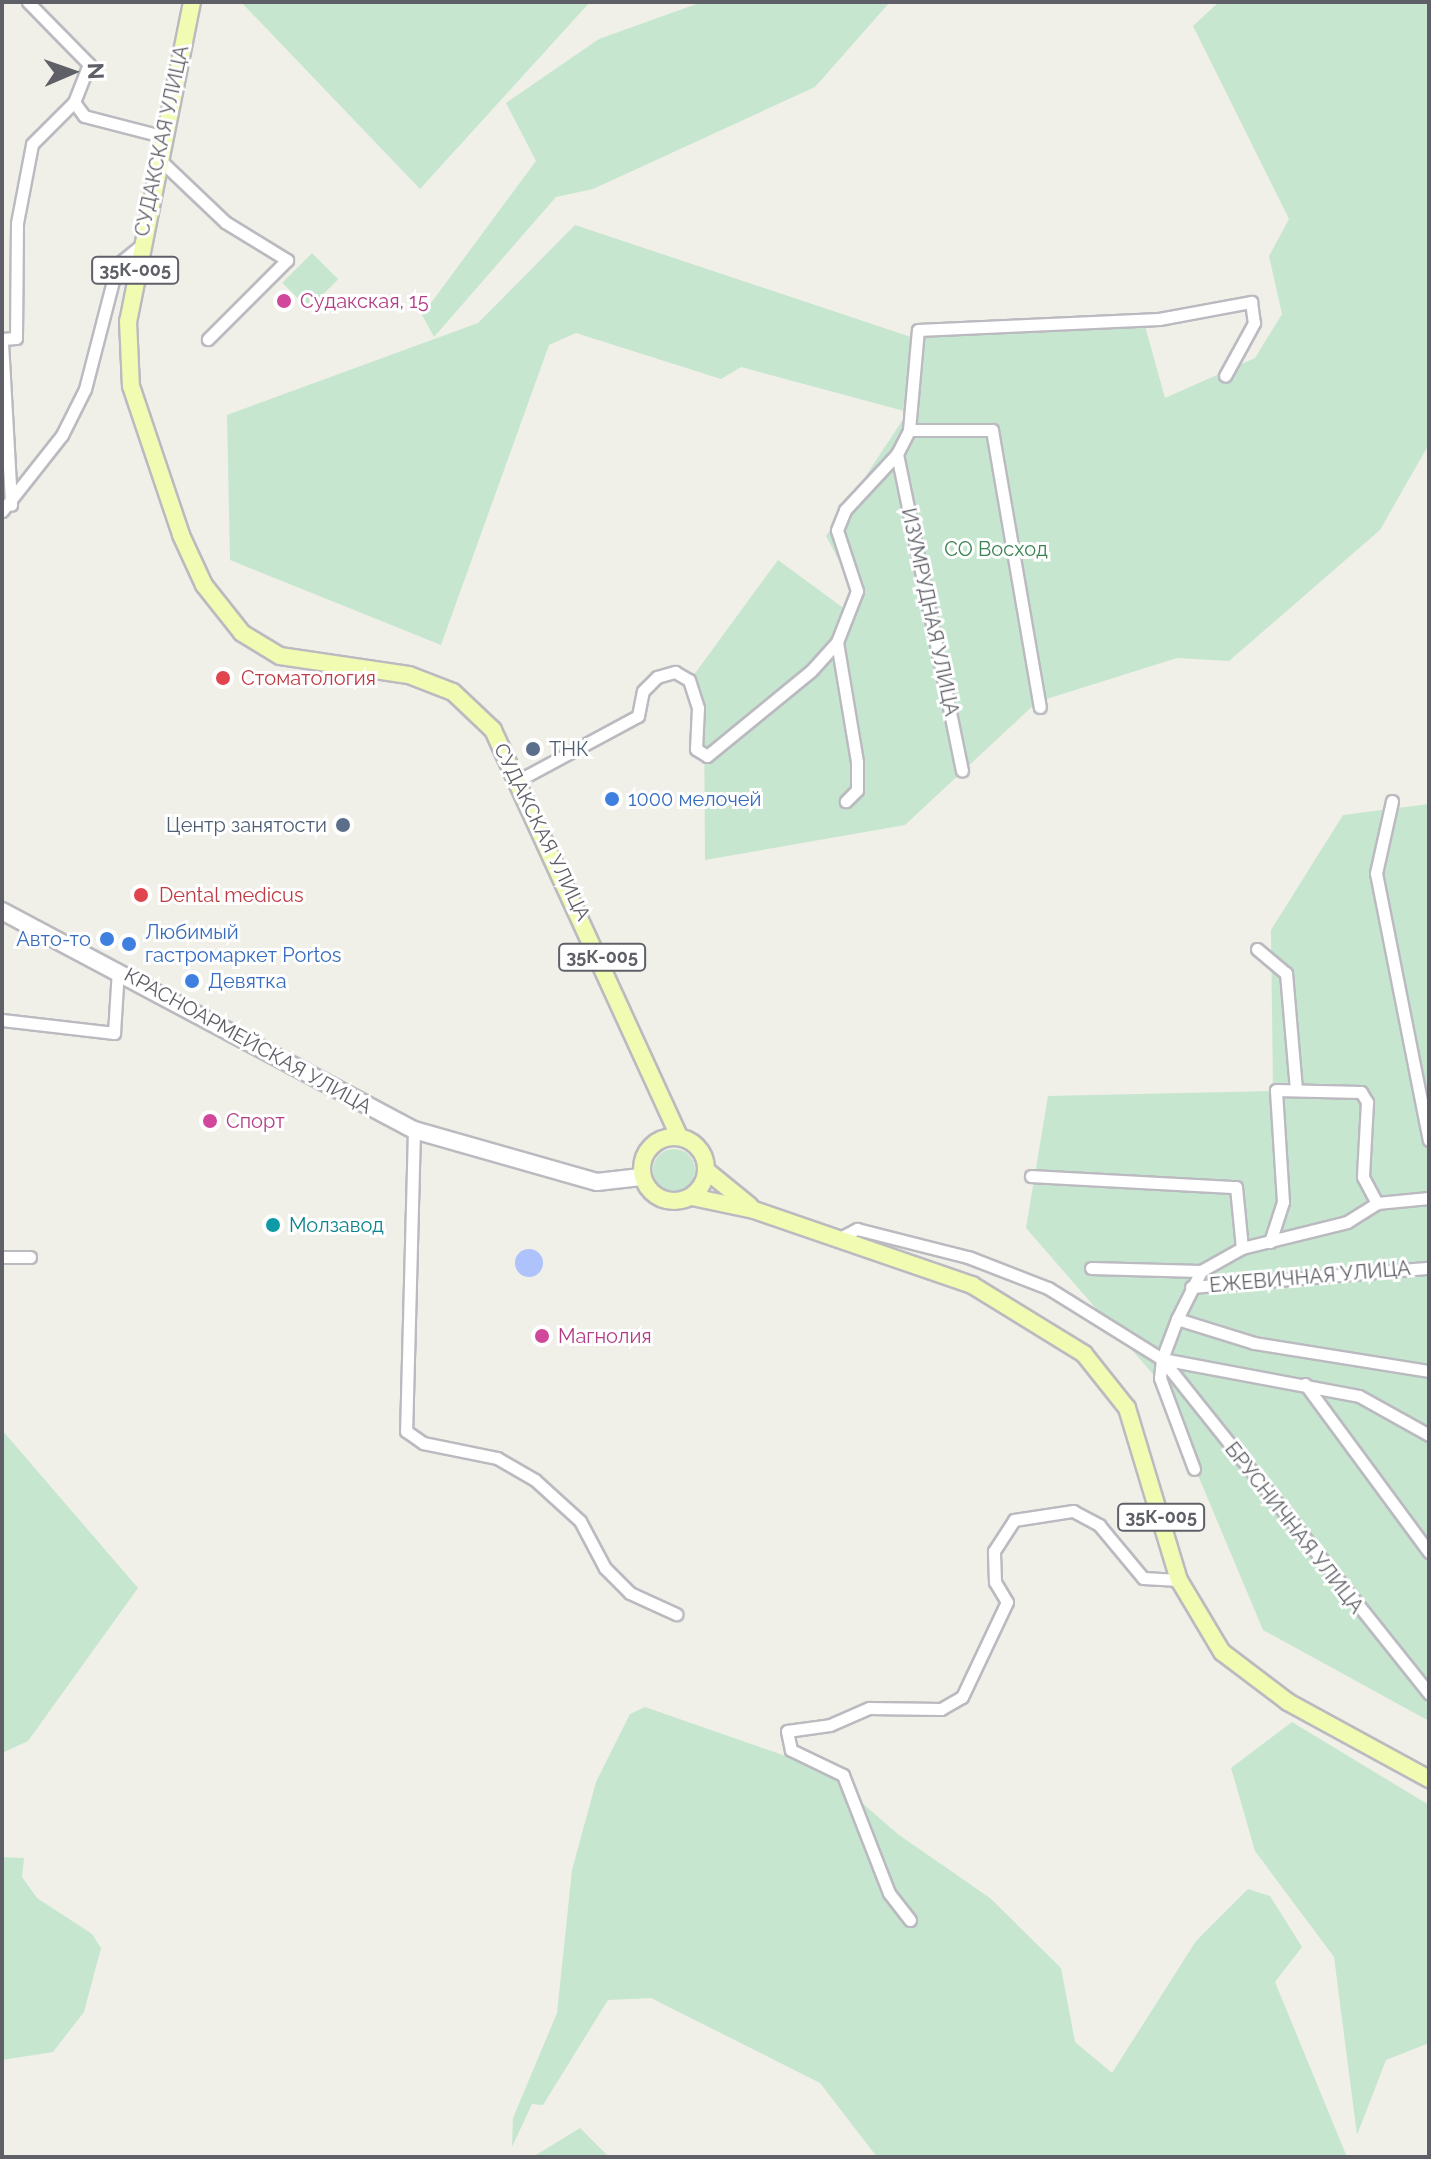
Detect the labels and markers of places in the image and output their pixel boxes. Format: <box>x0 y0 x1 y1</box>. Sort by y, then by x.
place label: Судакская, 15 <box>300 289 429 313</box>
marker: Судакская, 15 <box>275 292 293 310</box>
place label: Стоматология <box>241 666 376 690</box>
marker: Стоматология <box>212 667 234 689</box>
place label: ТНК <box>549 737 589 761</box>
marker: ТНК <box>524 740 542 758</box>
place label: 1000 мелочей <box>628 787 761 811</box>
marker: 1000 мелочей <box>603 790 621 808</box>
place label: Центр занятости <box>166 813 327 837</box>
marker: Центр занятости <box>334 816 352 834</box>
place label: Dental medicus <box>159 883 304 907</box>
marker: Dental medicus <box>130 884 152 906</box>
place label: Любимый гастромаркет Portos <box>145 920 342 967</box>
place label: Авто-то <box>16 927 91 951</box>
marker: Авто-то <box>98 930 116 948</box>
marker: Любимый гастромаркет Portos <box>120 935 138 953</box>
place label: Девятка <box>208 969 287 993</box>
marker: Девятка <box>183 972 201 990</box>
place label: Спорт <box>226 1109 285 1133</box>
marker: Спорт <box>201 1112 219 1130</box>
place label: Молзавод <box>289 1213 384 1237</box>
marker: Молзавод <box>264 1216 282 1234</box>
place label: Магнолия <box>558 1324 652 1348</box>
marker: Магнолия <box>533 1327 551 1345</box>

